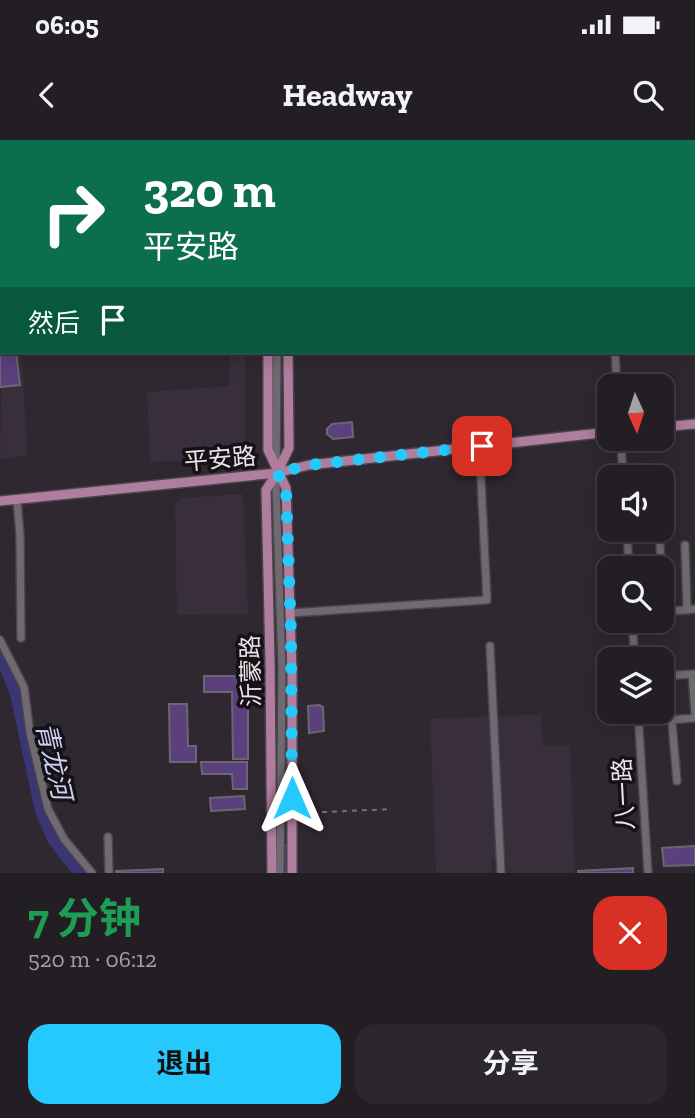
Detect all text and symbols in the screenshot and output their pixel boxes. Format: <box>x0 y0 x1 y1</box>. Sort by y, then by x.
text: 06:05 <box>35 9 99 41</box>
icon: back <box>28 76 66 114</box>
text: Headway <box>282 76 413 114</box>
icon: search <box>629 76 667 114</box>
text: 320 m <box>143 161 276 220</box>
icon: right <box>28 168 119 259</box>
text: 平安路 <box>143 228 239 266</box>
icon: arrive <box>94 301 132 339</box>
text: 然后 <box>28 307 80 339</box>
north arrow <box>597 374 674 452</box>
map controls <box>597 374 674 724</box>
pin <box>452 416 512 476</box>
icon: arrive <box>463 427 501 465</box>
street label: 平安路 <box>183 441 257 476</box>
button: sound <box>597 465 674 542</box>
button: search <box>597 556 674 633</box>
street label: 沂蒙路 <box>235 635 266 707</box>
button: layers <box>597 647 674 724</box>
water label: 青龙河 <box>30 719 79 807</box>
street label: 八一路 <box>607 757 640 831</box>
position arrow <box>255 761 329 835</box>
text: 7 分钟 <box>28 893 141 944</box>
button: close <box>593 896 667 970</box>
text: 520 m · 06:12 <box>28 945 157 973</box>
button: 退出 <box>28 1024 341 1104</box>
button: 分享 <box>355 1024 667 1104</box>

